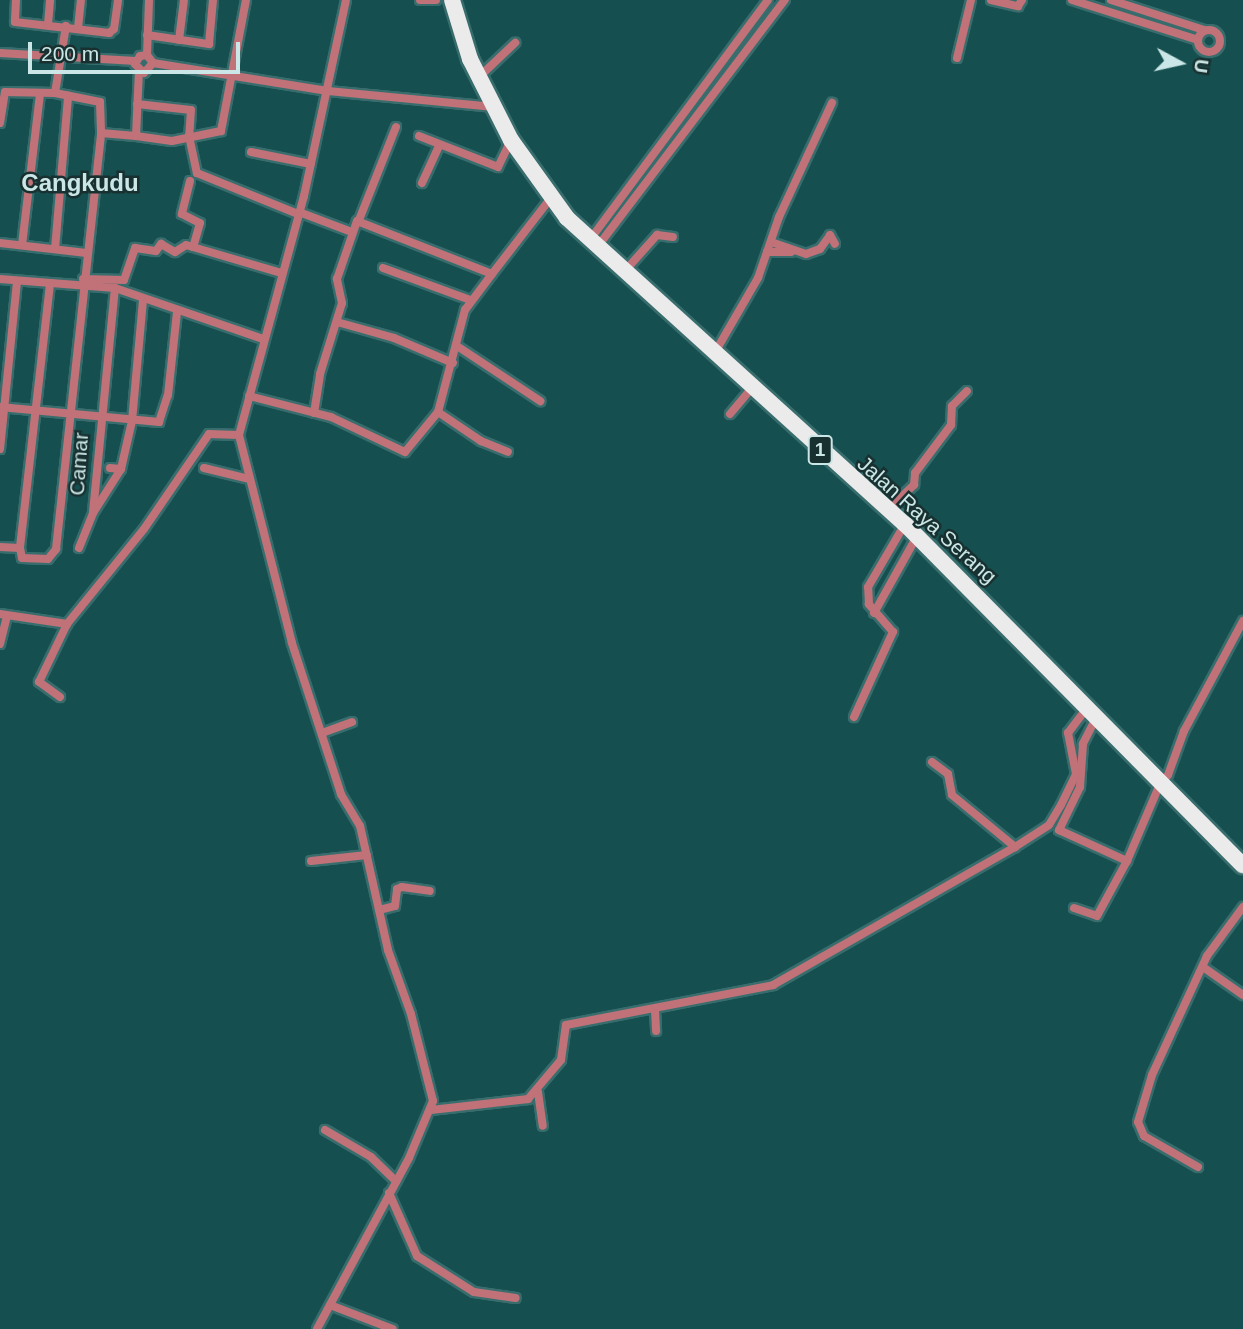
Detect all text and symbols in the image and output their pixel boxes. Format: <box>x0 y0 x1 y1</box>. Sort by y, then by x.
scale bar <box>32 28 243 72</box>
north arrow <box>1145 28 1215 98</box>
text: 200 m <box>41 42 99 65</box>
text: U <box>1190 58 1213 74</box>
district label: Cangkudu <box>21 169 139 197</box>
street label: Camar <box>64 432 94 496</box>
road number: 1 <box>806 435 834 466</box>
street label: Jalan Raya Serang <box>852 451 1002 589</box>

